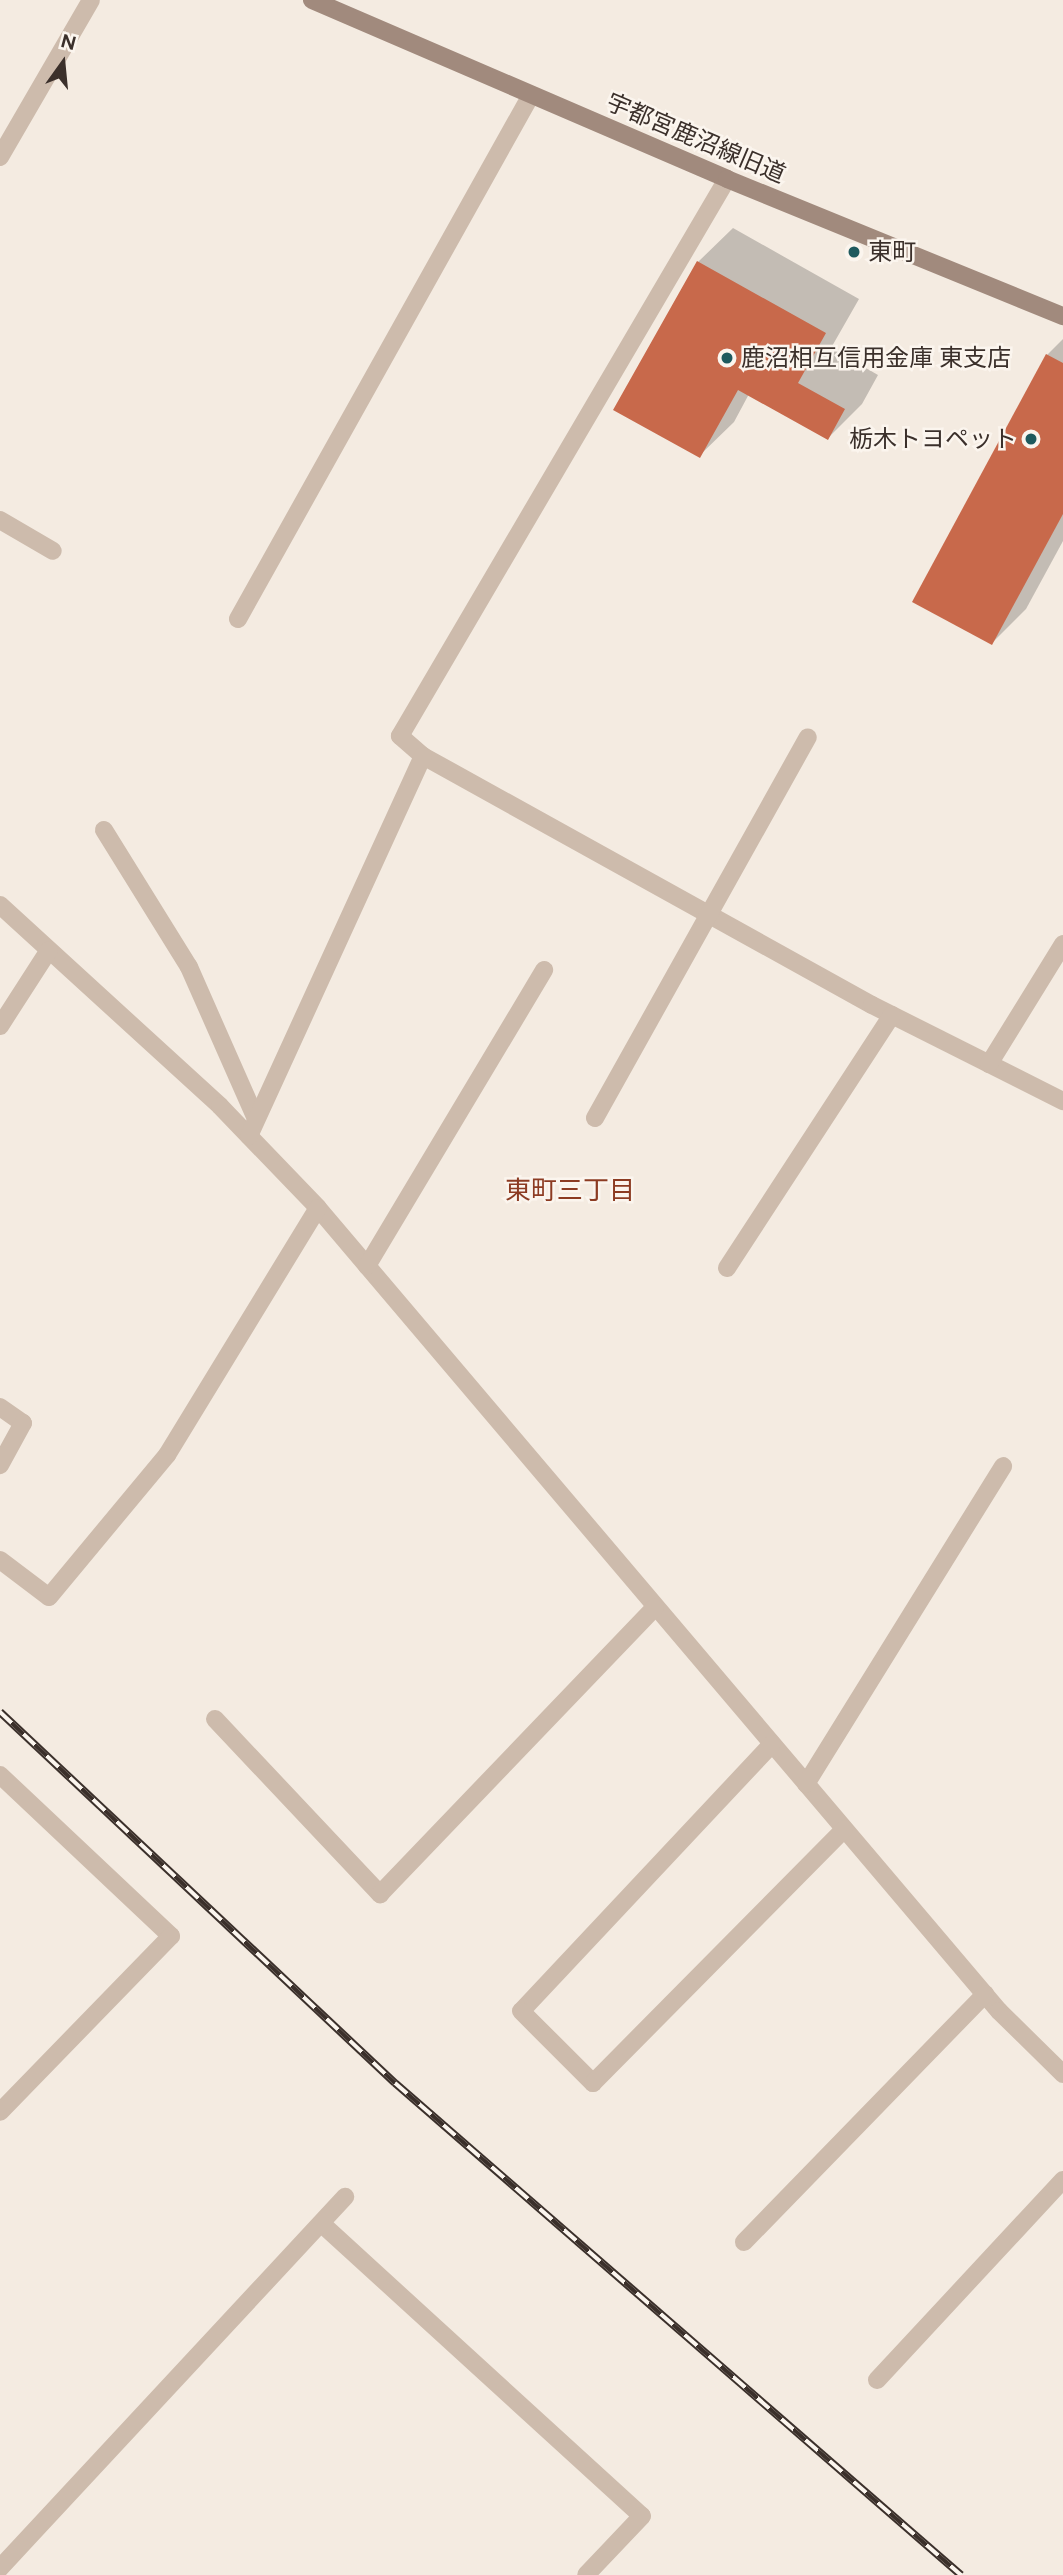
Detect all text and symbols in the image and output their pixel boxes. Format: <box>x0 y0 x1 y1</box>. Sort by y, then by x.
north arrow <box>28 28 98 98</box>
text: N <box>58 29 79 55</box>
street label: 宇都宮鹿沼線旧道 <box>602 87 790 189</box>
place label: 東町 <box>868 238 916 266</box>
marker: 東町 <box>846 244 862 260</box>
place label: 鹿沼相互信用金庫 東支店 <box>741 344 1011 372</box>
marker: 鹿沼相互信用金庫 東支店 <box>719 350 735 366</box>
place label: 栃木トヨペット <box>849 425 1017 453</box>
marker: 栃木トヨペット <box>1023 431 1039 447</box>
district label: 東町三丁目 <box>505 1175 635 1207</box>

